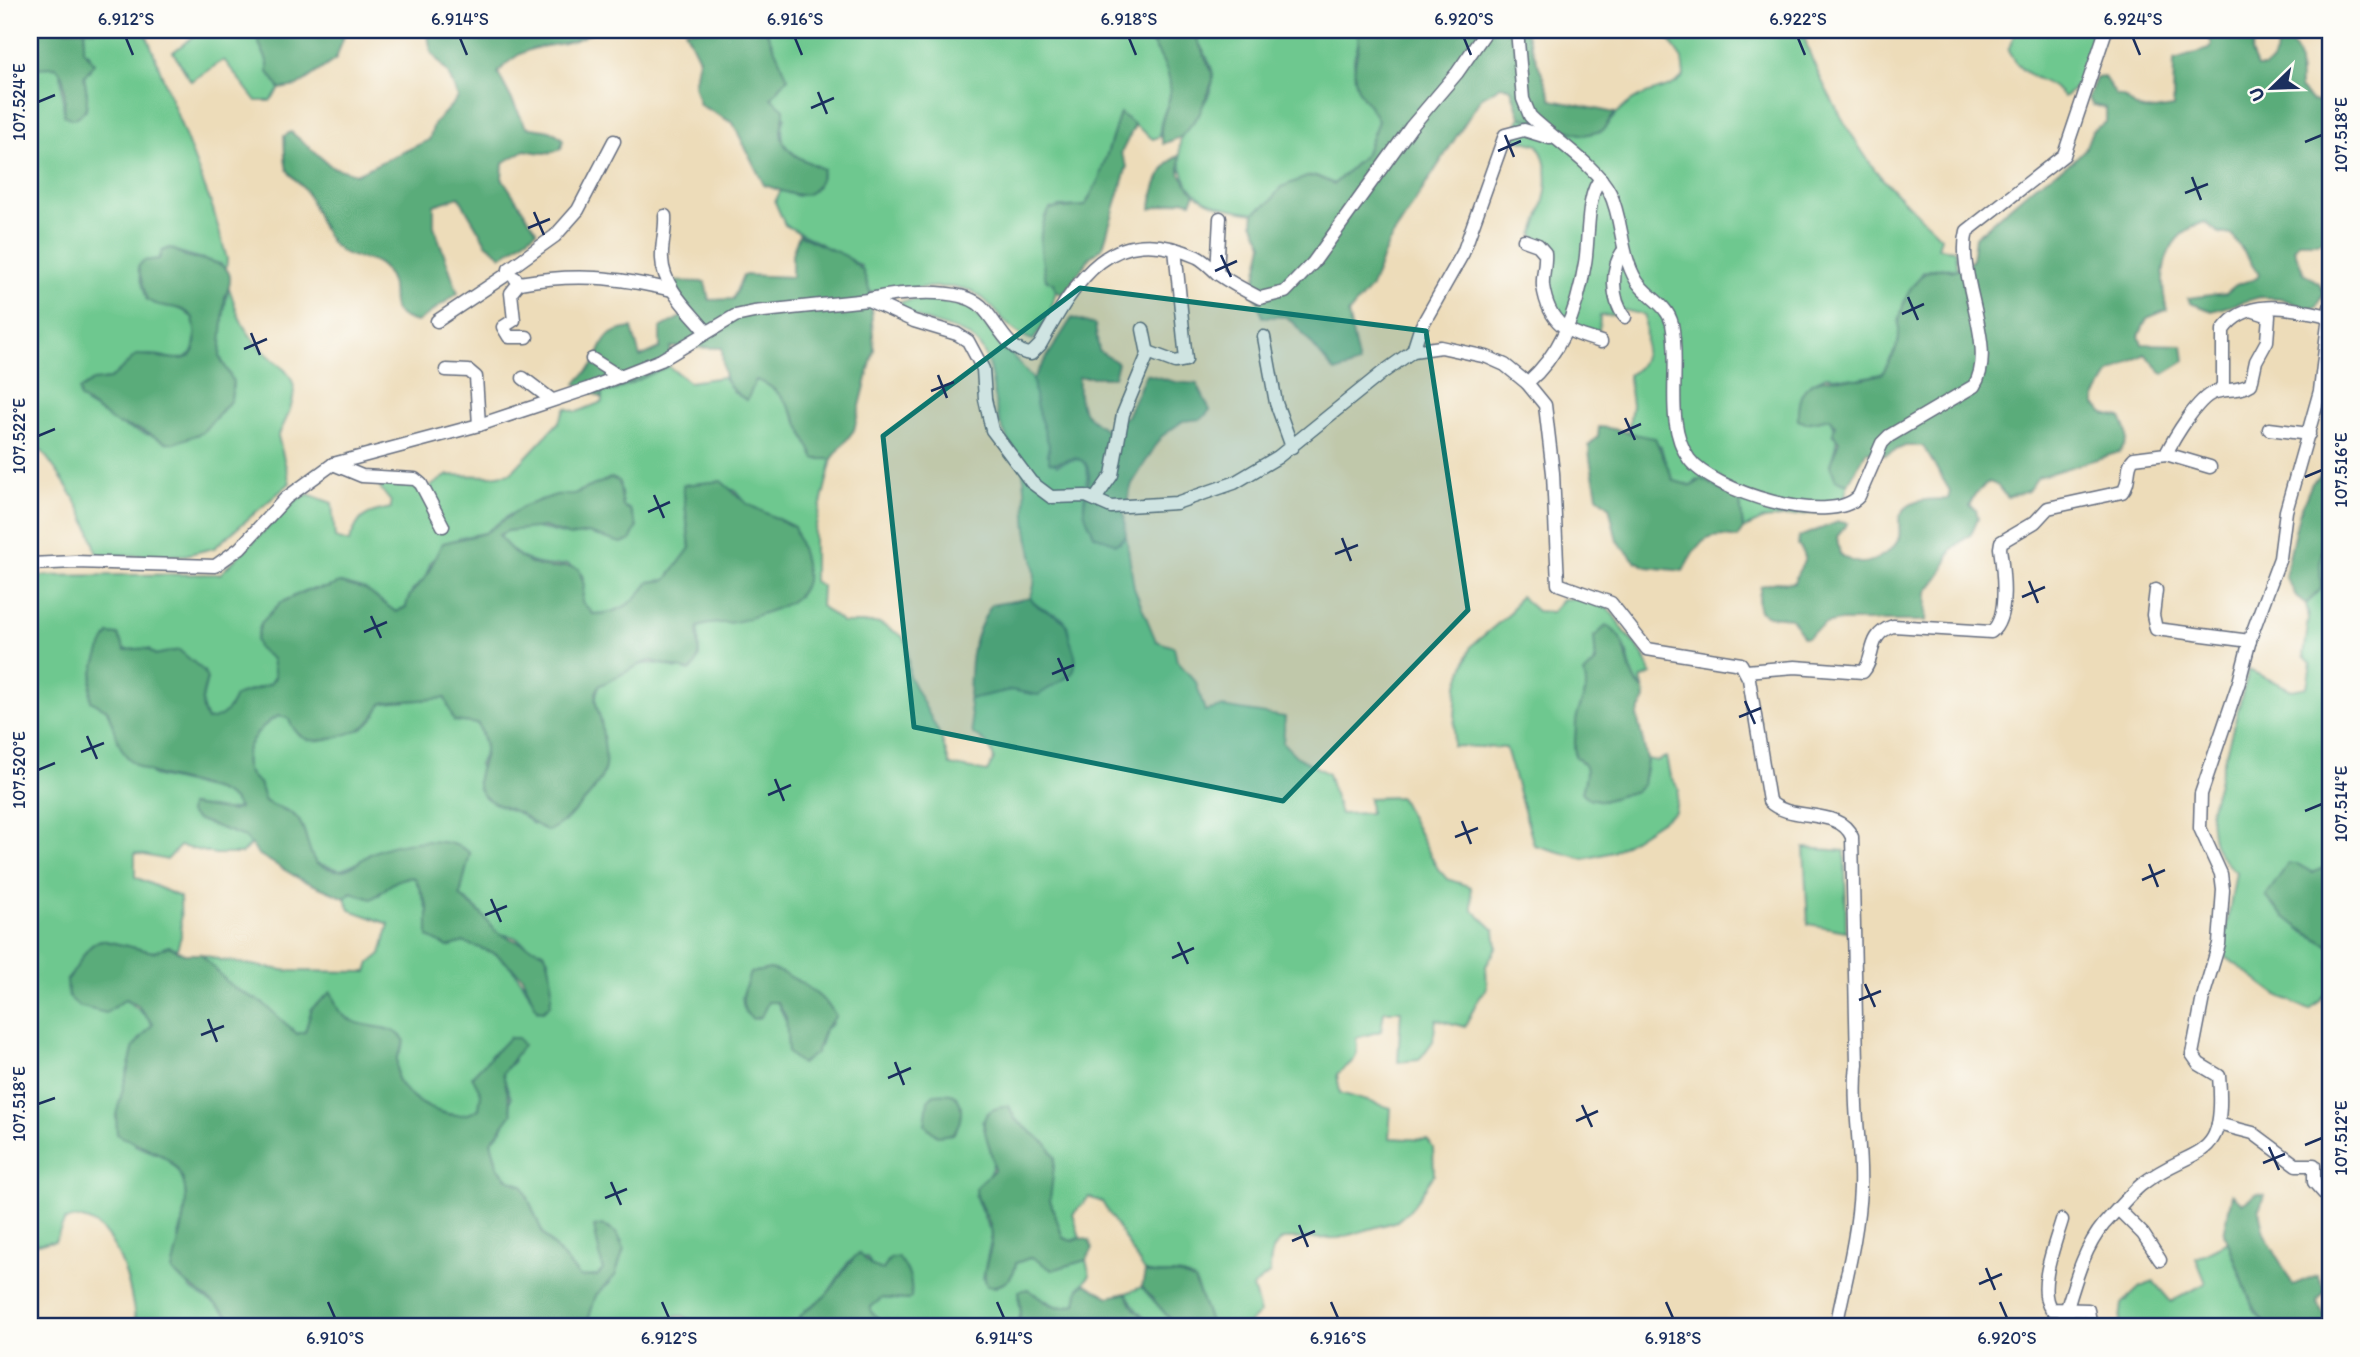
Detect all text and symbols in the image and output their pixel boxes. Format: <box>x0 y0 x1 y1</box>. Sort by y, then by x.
text: 6.912°S <box>98 8 154 30</box>
text: 6.914°S <box>431 8 489 30</box>
text: 6.916°S <box>767 8 823 30</box>
text: 6.918°S <box>1100 8 1158 30</box>
text: 6.920°S <box>1434 8 1494 30</box>
text: 6.922°S <box>1769 8 1827 30</box>
text: 6.924°S <box>2103 8 2163 30</box>
north arrow <box>2238 52 2308 122</box>
text: 107.524°E <box>8 63 30 141</box>
text: U <box>2244 84 2270 105</box>
text: 107.518°E <box>2330 97 2352 173</box>
text: 107.522°E <box>8 398 30 474</box>
text: 107.516°E <box>2330 432 2352 508</box>
text: 107.520°E <box>8 731 30 809</box>
text: 107.514°E <box>2330 766 2352 842</box>
text: 107.518°E <box>8 1066 30 1142</box>
text: 107.512°E <box>2330 1100 2352 1176</box>
text: 6.910°S <box>306 1327 364 1349</box>
text: 6.912°S <box>641 1327 697 1349</box>
text: 6.914°S <box>975 1327 1033 1349</box>
text: 6.916°S <box>1310 1327 1366 1349</box>
text: 6.918°S <box>1644 1327 1702 1349</box>
text: 6.920°S <box>1977 1327 2037 1349</box>

